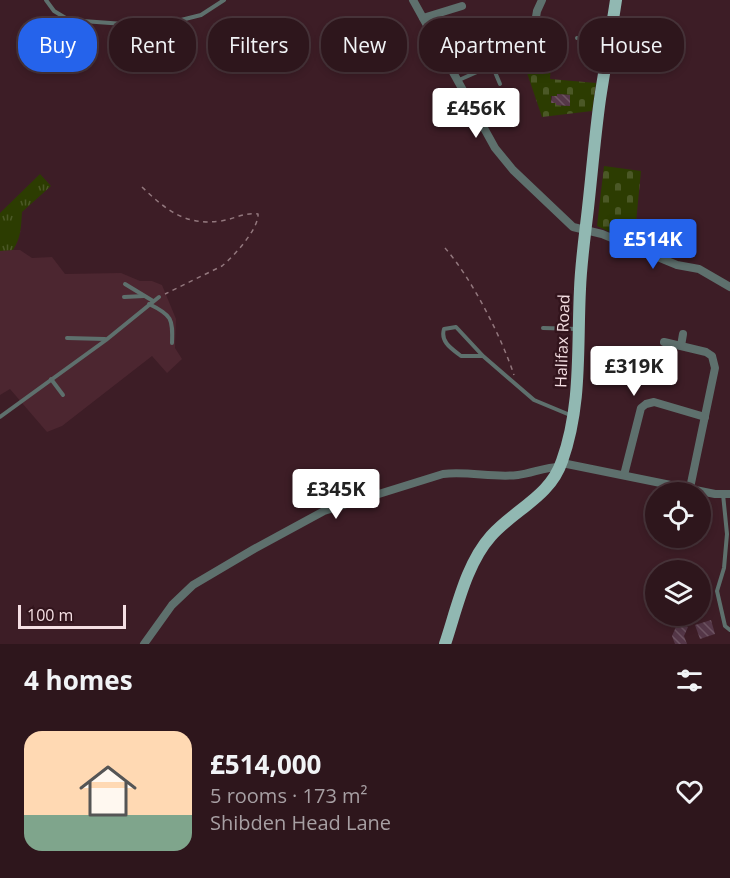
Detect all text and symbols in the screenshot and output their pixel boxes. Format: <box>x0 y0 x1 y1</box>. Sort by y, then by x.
chip: Buy <box>18 18 97 72</box>
chip: Rent <box>109 18 196 72</box>
chip: Filters <box>208 18 309 72</box>
chip: New <box>321 18 407 72</box>
chip: Apartment <box>419 18 567 72</box>
chip: House <box>579 18 684 72</box>
pin: £456K <box>434 88 518 139</box>
text: £456K <box>446 94 506 121</box>
pin: £514K <box>611 219 695 270</box>
text: £514K <box>623 225 683 252</box>
street label: Halifax Road <box>549 294 575 388</box>
pin: £319K <box>592 346 676 397</box>
text: £319K <box>604 352 664 379</box>
pin: £345K <box>294 469 378 520</box>
text: £345K <box>306 475 366 502</box>
map controls <box>645 482 711 626</box>
button: locate <box>645 482 711 548</box>
button: layers <box>645 560 711 626</box>
scale bar <box>18 602 126 630</box>
text: 100 m <box>27 604 73 626</box>
text: 4 homes <box>24 662 133 698</box>
icon: filters <box>673 664 706 697</box>
text: £514,000 <box>210 746 321 782</box>
icon: home <box>72 755 144 827</box>
icon: heart <box>673 775 706 808</box>
text: 5 rooms · 173 m² <box>210 782 368 809</box>
text: Shibden Head Lane <box>210 809 391 836</box>

